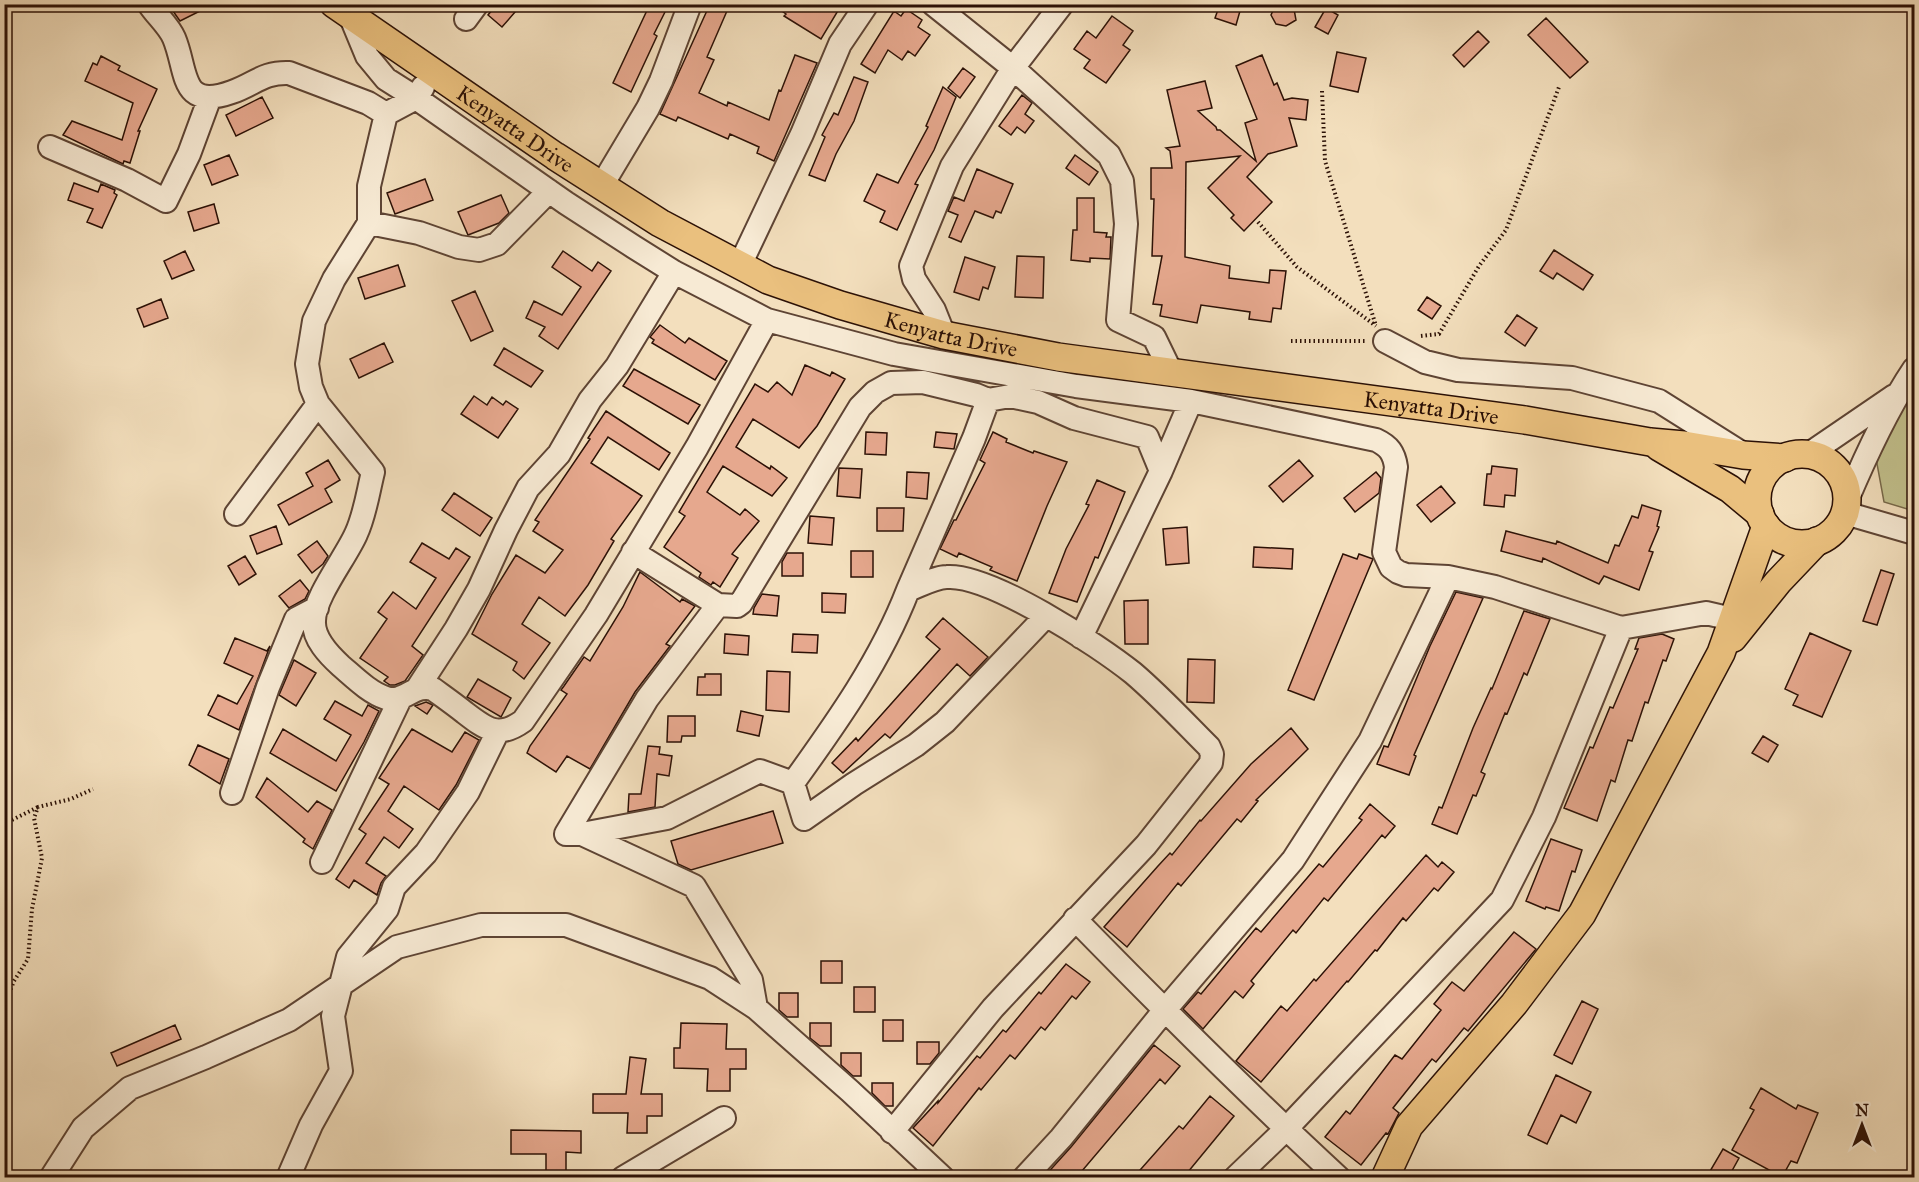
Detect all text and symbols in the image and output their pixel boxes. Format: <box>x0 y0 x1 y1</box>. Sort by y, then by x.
street label: Kenyatta Drive <box>451 79 579 178</box>
street label: Kenyatta Drive <box>881 305 1020 363</box>
street label: Kenyatta Drive <box>1362 385 1500 430</box>
north arrow <box>1832 1095 1892 1155</box>
text: N <box>1855 1101 1869 1120</box>

